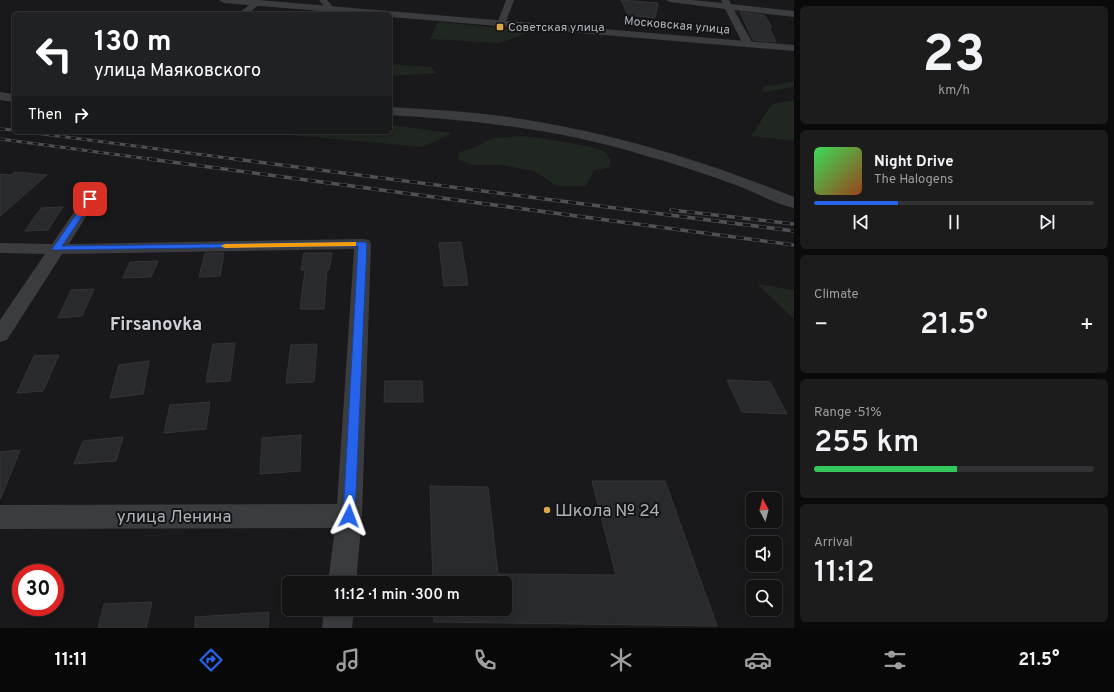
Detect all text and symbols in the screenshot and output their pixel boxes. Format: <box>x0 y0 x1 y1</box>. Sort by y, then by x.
street label: Московская улица <box>623 13 730 39</box>
place label: Советская улица <box>508 20 605 36</box>
marker: Советская улица <box>495 22 505 32</box>
text: 23 <box>923 24 985 90</box>
text: 130 m <box>94 25 172 61</box>
icon: left <box>28 28 80 80</box>
text: улица Маяковского <box>94 60 261 83</box>
text: km/h <box>938 83 970 99</box>
icon: right <box>70 104 92 126</box>
text: Then <box>28 106 62 125</box>
text: Night Drive <box>874 153 954 172</box>
text: The Halogens <box>874 172 953 188</box>
pin <box>73 182 107 216</box>
icon: arrive <box>79 188 101 210</box>
icon: previous <box>850 211 872 233</box>
icon: pause <box>943 211 965 233</box>
icon: next <box>1036 211 1058 233</box>
text: Climate <box>814 287 859 303</box>
text: 21.5° <box>920 307 988 344</box>
text: − <box>814 312 828 339</box>
text: + <box>1080 312 1094 339</box>
district label: Firsanovka <box>110 314 202 337</box>
text: Range · 51% <box>814 405 882 421</box>
text: 255 km <box>814 425 919 462</box>
north arrow <box>746 492 782 528</box>
map controls <box>746 492 782 616</box>
position arrow <box>328 495 370 537</box>
place label: Школа № 24 <box>555 501 660 523</box>
marker: Школа № 24 <box>542 505 552 515</box>
street label: улица Ленина <box>117 507 231 529</box>
text: Arrival <box>814 535 853 551</box>
button: sound <box>746 536 782 572</box>
text: 11:12 <box>814 555 875 592</box>
speed limit sign: 30 <box>12 564 64 616</box>
button: search <box>746 580 782 616</box>
text: 11:12 · 1 min · 300 m <box>334 586 460 605</box>
icon: directions <box>197 646 225 674</box>
icon: music <box>334 646 362 674</box>
icon: phone <box>471 646 499 674</box>
icon: climate <box>607 646 635 674</box>
icon: car <box>744 646 772 674</box>
icon: filters <box>881 646 909 674</box>
text: 11:11 <box>54 649 88 672</box>
text: 21.5° <box>1018 649 1059 672</box>

